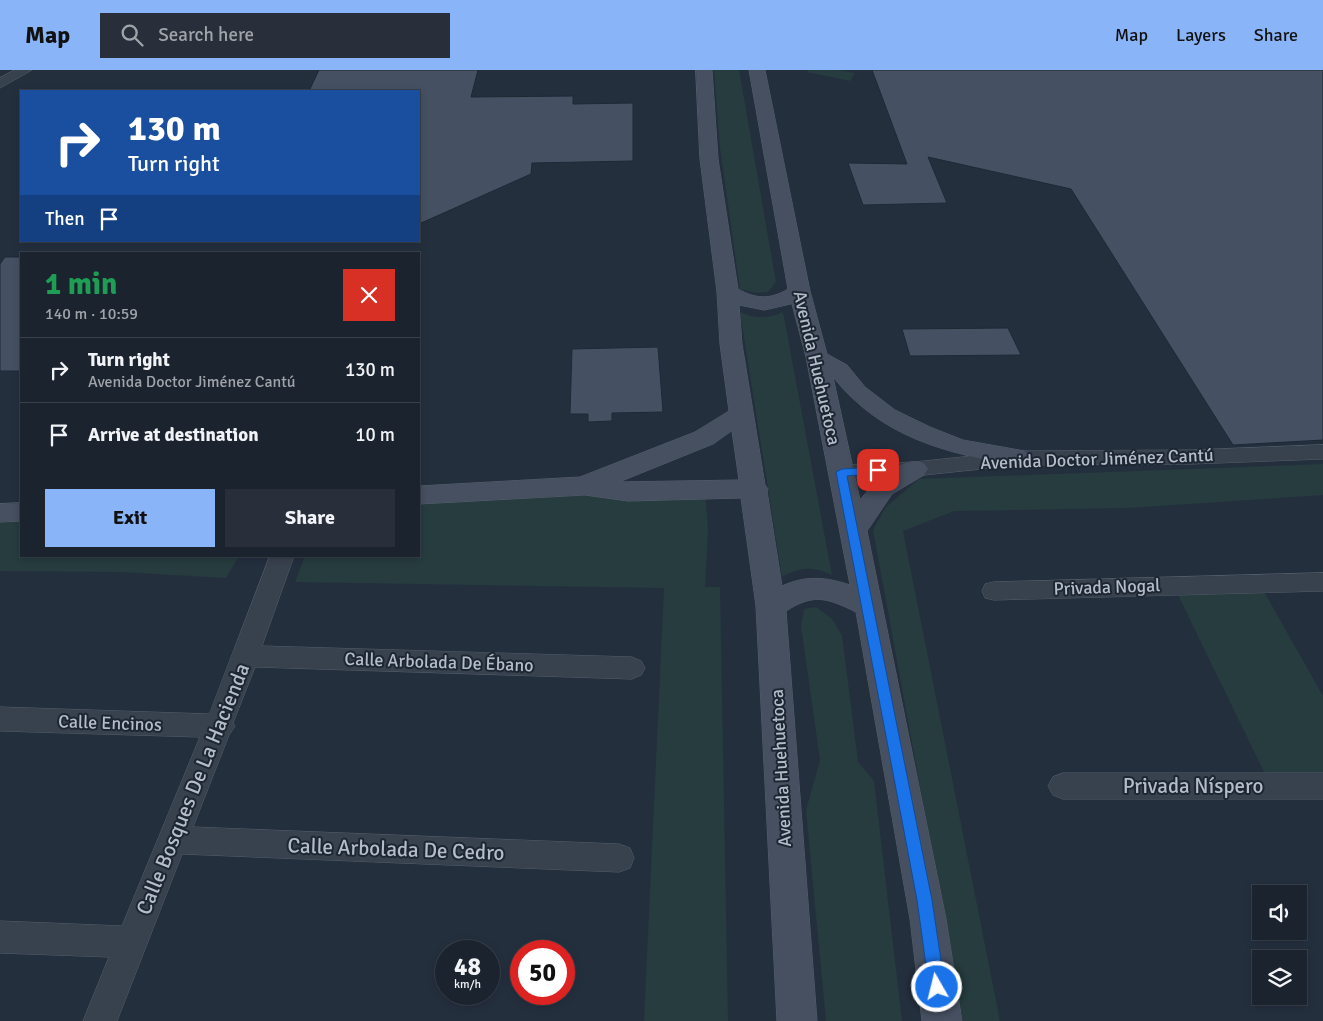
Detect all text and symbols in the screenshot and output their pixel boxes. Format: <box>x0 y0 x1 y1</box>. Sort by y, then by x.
search box <box>100 13 450 58</box>
text: Map <box>25 20 70 50</box>
icon: search <box>118 21 146 49</box>
text: Search here <box>158 23 254 47</box>
text: Map <box>1115 24 1148 46</box>
text: Layers <box>1176 24 1226 46</box>
text: Share <box>1254 24 1298 46</box>
text: 130 m <box>128 107 221 150</box>
icon: right <box>45 110 110 175</box>
text: Turn right <box>128 150 220 177</box>
icon: arrive <box>95 205 123 233</box>
text: Then <box>45 207 85 231</box>
text: 1 min <box>45 266 117 303</box>
button: close <box>343 269 395 321</box>
street label: Avenida Huehuetoca <box>789 289 845 447</box>
text: 140 m · 10:59 <box>45 304 138 324</box>
text: Turn right <box>88 348 170 372</box>
icon: right <box>45 356 73 384</box>
text: 130 m <box>345 358 395 382</box>
text: Avenida Doctor Jiménez Cantú <box>88 372 296 392</box>
icon: arrive <box>45 421 73 449</box>
text: Arrive at destination <box>88 423 259 447</box>
text: 10 m <box>355 423 395 447</box>
street label: Avenida Doctor Jiménez Cantú <box>980 444 1214 474</box>
pin <box>857 449 899 491</box>
icon: arrive <box>864 456 892 484</box>
button: Exit <box>45 489 215 547</box>
button: Share <box>225 489 395 547</box>
street label: Privada Nogal <box>1053 574 1161 600</box>
street label: Calle Arbolada De Ébano <box>344 648 534 676</box>
street label: Calle Bosques De La Hacienda <box>131 659 255 919</box>
street label: Avenida Huehuetoca <box>766 689 796 847</box>
street label: Calle Encinos <box>58 710 162 736</box>
street label: Privada Níspero <box>1123 773 1263 799</box>
street label: Calle Arbolada De Cedro <box>287 832 505 866</box>
map controls <box>1252 885 1307 1005</box>
button: sound <box>1252 885 1307 940</box>
speed limit sign: 50 <box>510 940 575 1005</box>
button: layers <box>1252 950 1307 1005</box>
text: 48 <box>454 951 481 982</box>
position arrow <box>910 960 962 1012</box>
text: km/h <box>454 977 481 992</box>

